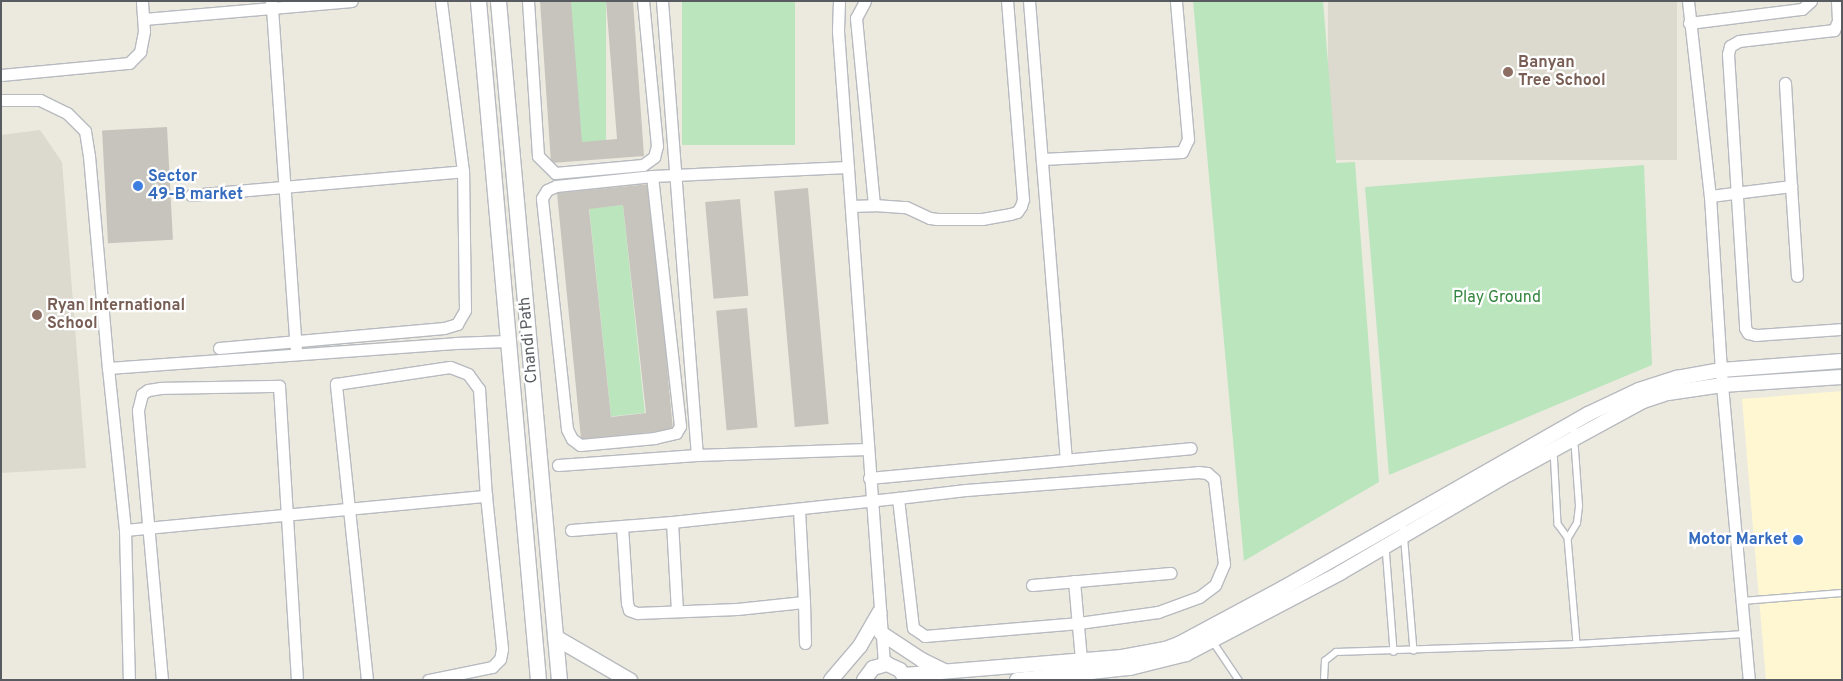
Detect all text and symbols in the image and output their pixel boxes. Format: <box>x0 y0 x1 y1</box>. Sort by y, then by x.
place label: Banyan Tree School <box>1518 53 1606 91</box>
marker: Banyan Tree School <box>1502 66 1514 78</box>
place label: Sector 49-B market <box>148 167 243 205</box>
marker: Sector 49-B market <box>132 180 144 192</box>
park label: Play Ground <box>1453 288 1541 308</box>
place label: Ryan International School <box>47 296 185 334</box>
street label: Chandi Path <box>516 296 542 384</box>
marker: Ryan International School <box>31 309 43 321</box>
place label: Motor Market <box>1688 530 1788 550</box>
marker: Motor Market <box>1792 534 1804 546</box>

